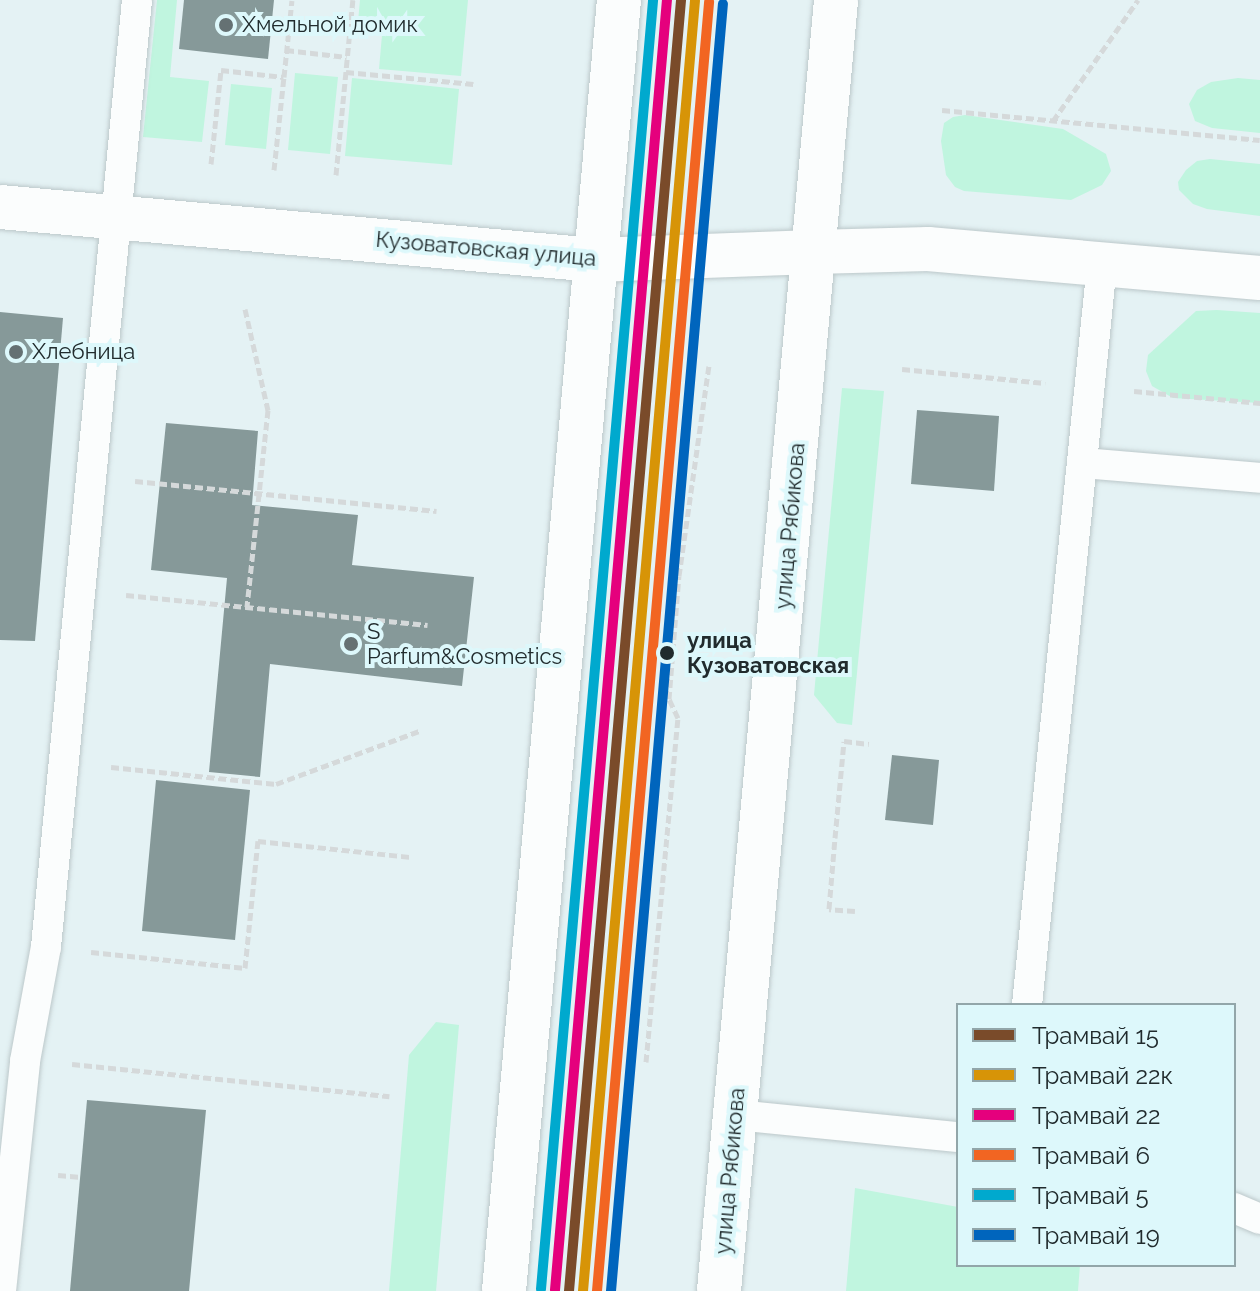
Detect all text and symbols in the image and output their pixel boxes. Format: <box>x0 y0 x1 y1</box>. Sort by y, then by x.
place label: Хмельной домик <box>242 12 418 38</box>
marker: Хмельной домик <box>217 16 235 34</box>
street label: Кузоватовская улица <box>374 226 598 272</box>
place label: Хлебница <box>32 339 135 365</box>
marker: Хлебница <box>7 343 25 361</box>
street label: улица Рябикова <box>770 442 810 610</box>
place label: S Parfum&Cosmetics <box>367 618 562 670</box>
place label: улица Кузоватовская <box>687 627 849 678</box>
marker: S Parfum&Cosmetics <box>342 635 360 653</box>
marker: улица Кузоватовская <box>654 640 680 666</box>
legend <box>956 1003 1236 1267</box>
text: Трамвай 15 <box>1032 1021 1159 1050</box>
text: Трамвай 22к <box>1032 1061 1173 1090</box>
street label: улица Рябикова <box>710 1087 750 1255</box>
text: Трамвай 22 <box>1032 1101 1161 1130</box>
text: Трамвай 6 <box>1032 1141 1150 1170</box>
text: Трамвай 5 <box>1032 1181 1149 1210</box>
text: Трамвай 19 <box>1032 1221 1160 1250</box>

